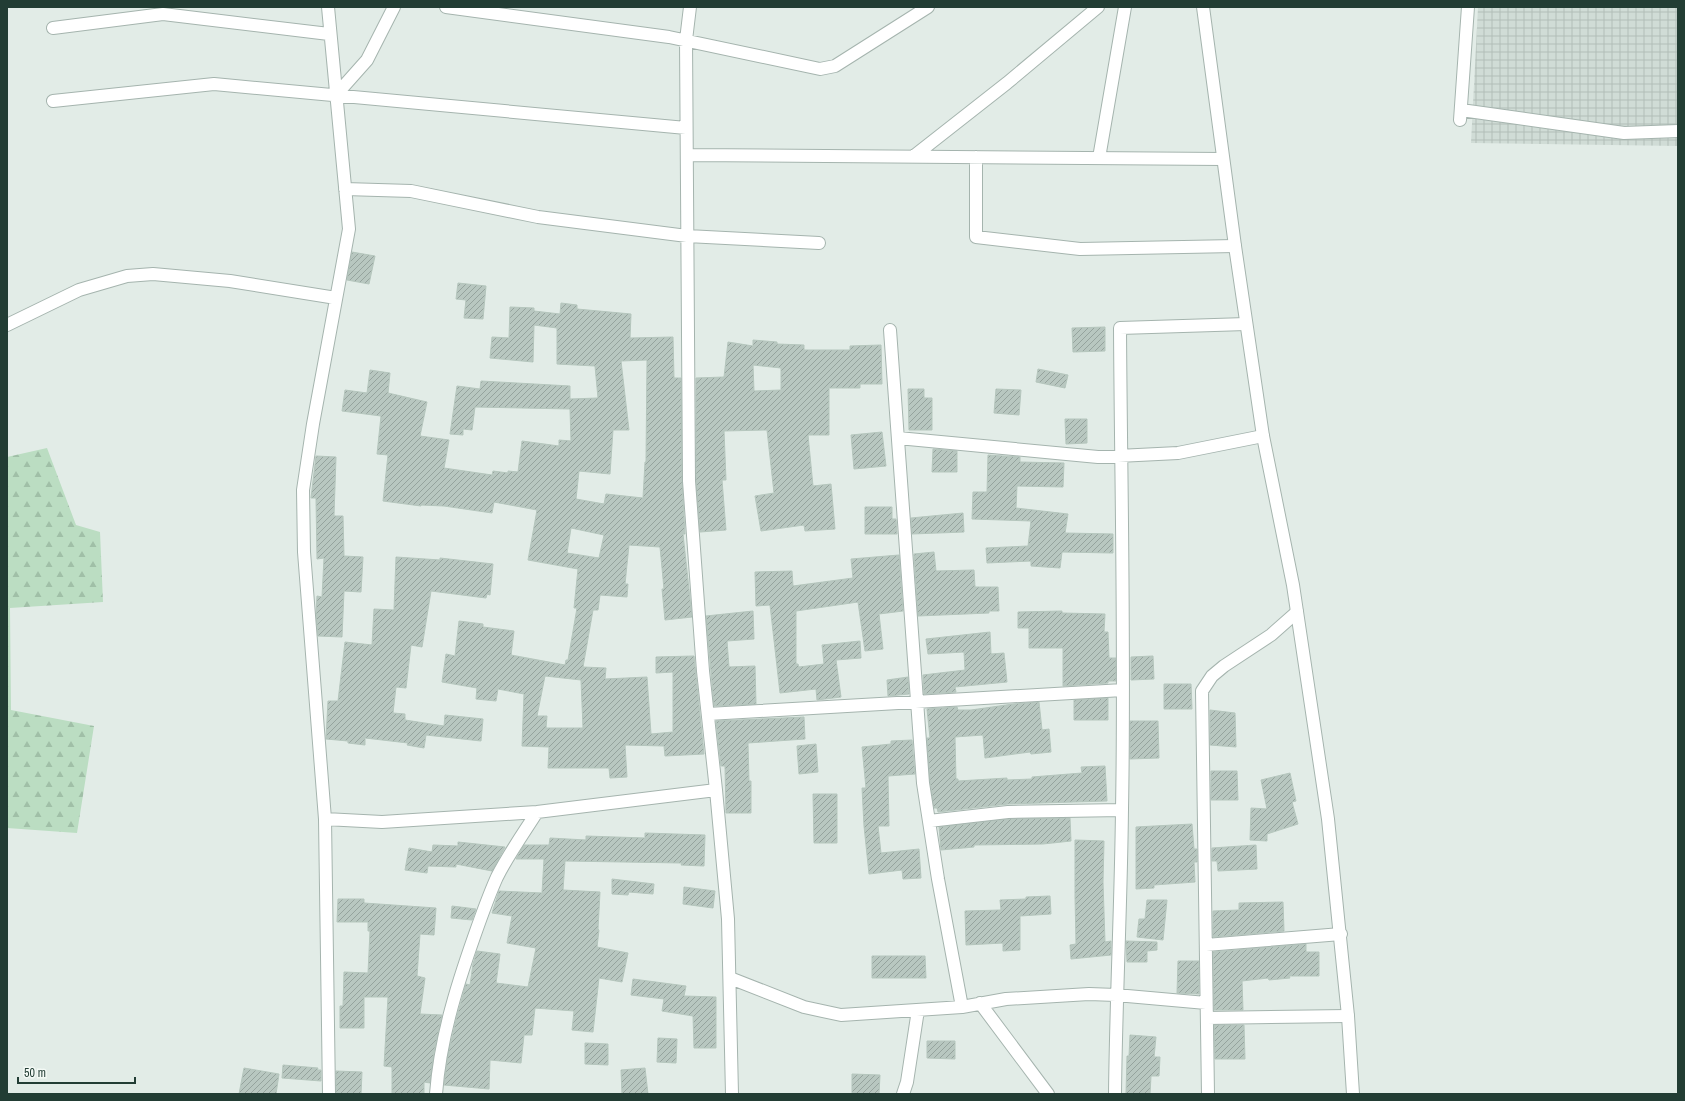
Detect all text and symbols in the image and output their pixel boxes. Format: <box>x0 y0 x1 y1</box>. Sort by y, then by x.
scale bar <box>18 1059 135 1085</box>
text: 50 m <box>24 1065 46 1081</box>

